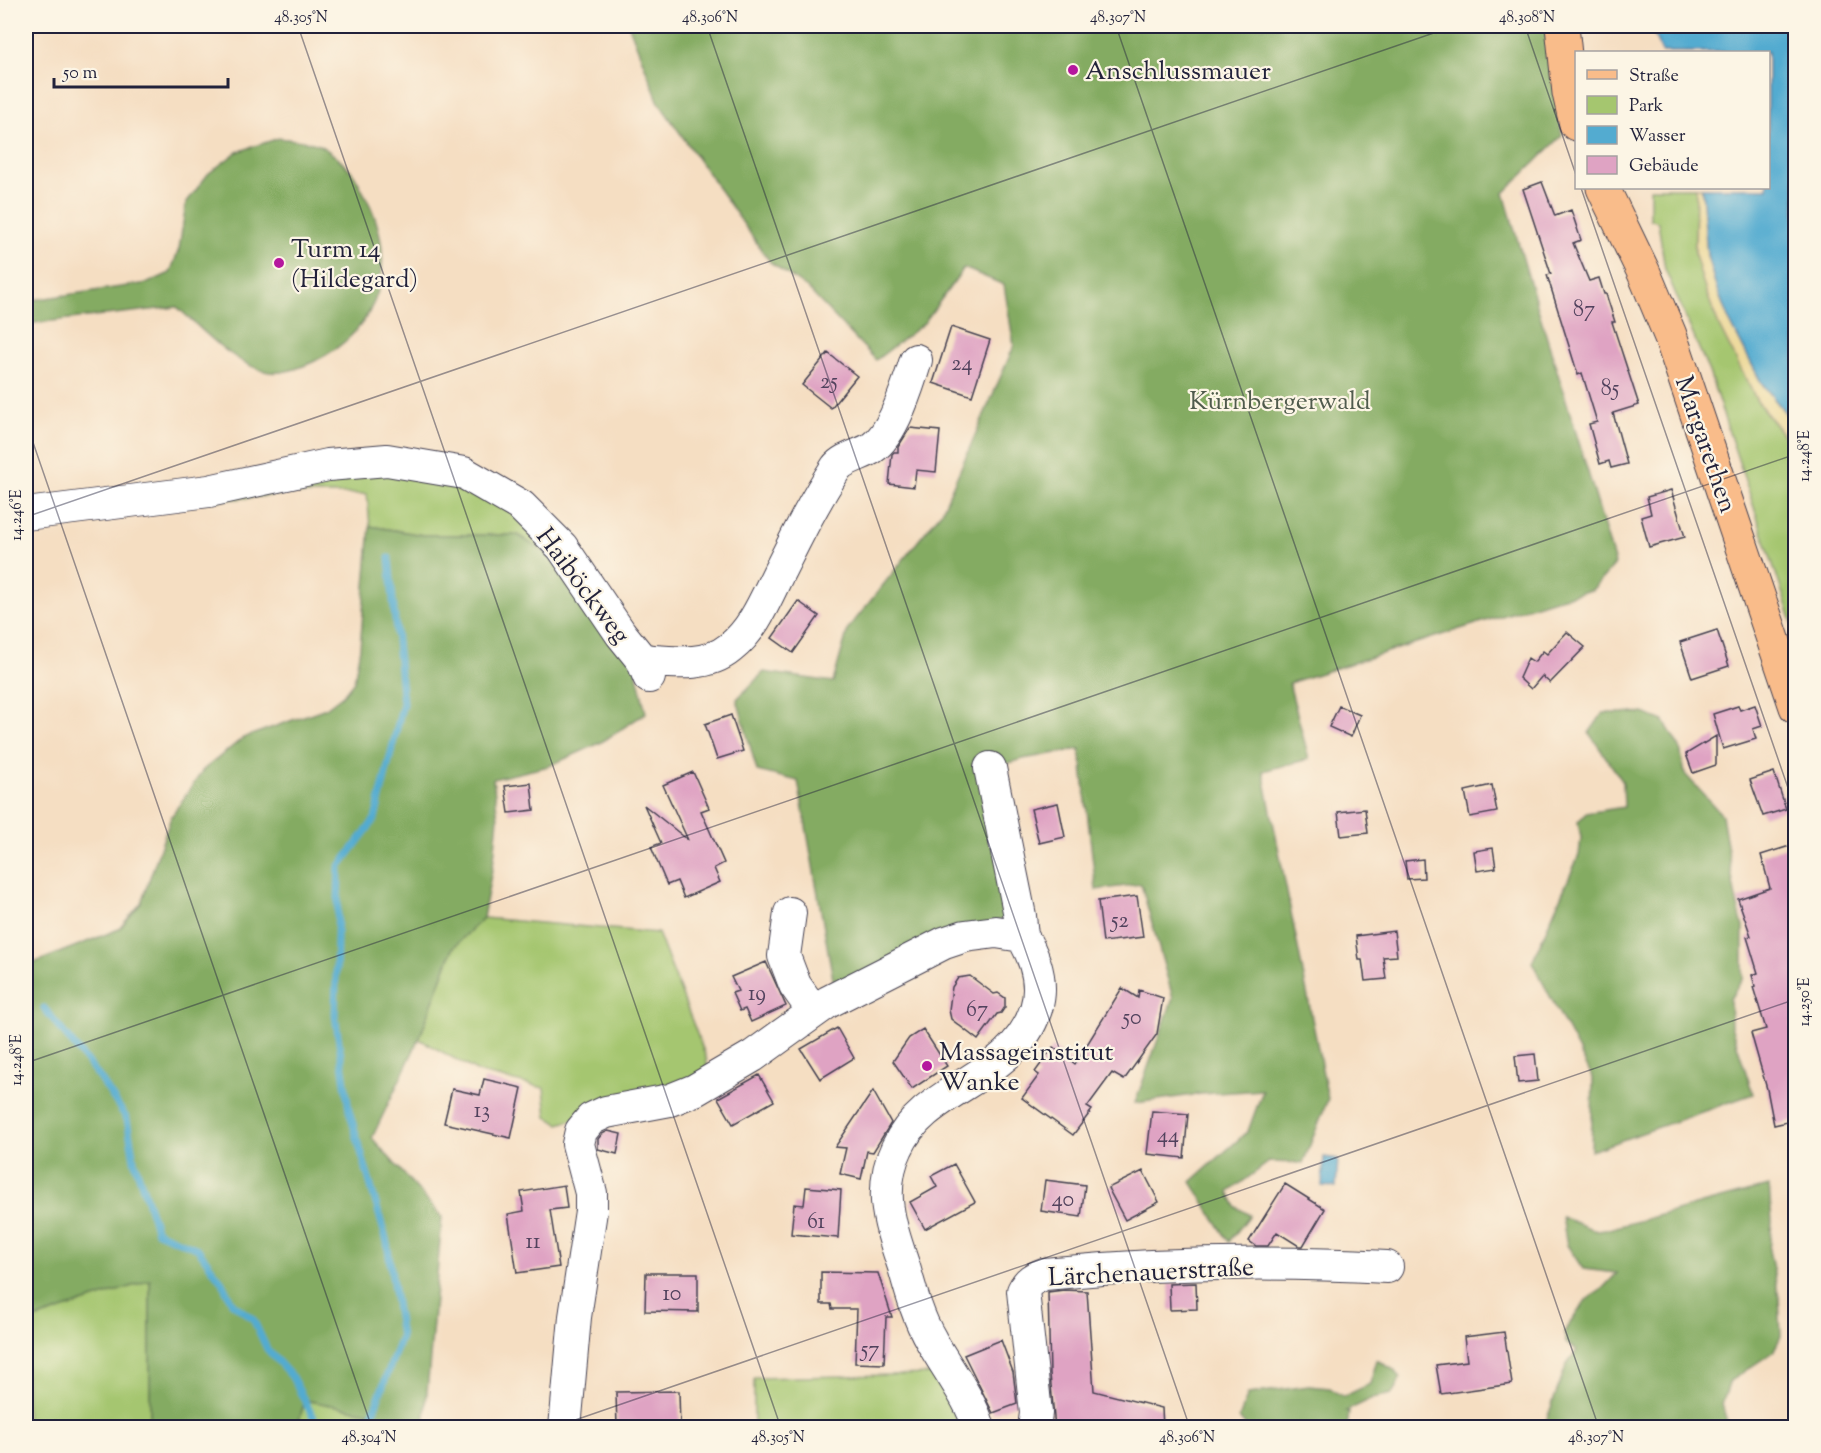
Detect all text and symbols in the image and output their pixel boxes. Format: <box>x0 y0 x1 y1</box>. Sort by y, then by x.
text: 48.305°N <box>274 8 328 29</box>
text: 48.306°N <box>682 8 738 29</box>
text: 48.307°N <box>1090 8 1146 29</box>
text: 48.308°N <box>1499 8 1555 29</box>
scale bar <box>54 51 228 89</box>
legend <box>1575 51 1770 189</box>
place label: Anschlussmauer <box>1085 54 1271 91</box>
text: 50 m <box>62 61 98 87</box>
marker: Anschlussmauer <box>1066 63 1080 77</box>
text: Straße <box>1629 64 1679 90</box>
text: Park <box>1629 94 1664 120</box>
text: Wasser <box>1629 124 1686 150</box>
text: Gebäude <box>1629 154 1699 180</box>
place label: Turm 14 (Hildegard) <box>291 232 418 299</box>
marker: Turm 14 (Hildegard) <box>272 256 286 270</box>
house number: 87 <box>1573 295 1595 327</box>
house number: 24 <box>951 349 973 381</box>
house number: 25 <box>820 367 838 399</box>
street label: Margarethen <box>1664 371 1745 518</box>
house number: 85 <box>1601 374 1620 406</box>
park label: Kürnbergerwald <box>1189 384 1371 421</box>
text: 14.248°E <box>1795 430 1816 482</box>
text: 14.246°E <box>7 489 28 541</box>
street label: Haiböckweg <box>526 521 638 652</box>
house number: 52 <box>1109 906 1129 938</box>
text: 14.250°E <box>1795 977 1816 1027</box>
house number: 19 <box>748 979 766 1011</box>
house number: 67 <box>966 995 988 1027</box>
house number: 50 <box>1120 1003 1142 1035</box>
text: 14.248°E <box>7 1034 28 1086</box>
place label: Massageinstitut Wanke <box>939 1035 1114 1102</box>
marker: Massageinstitut Wanke <box>920 1059 934 1073</box>
house number: 13 <box>474 1096 490 1128</box>
house number: 44 <box>1157 1121 1179 1153</box>
house number: 40 <box>1052 1185 1074 1217</box>
house number: 61 <box>807 1207 826 1239</box>
house number: 11 <box>526 1227 541 1259</box>
street label: Lärchenauerstraße <box>1047 1250 1255 1297</box>
house number: 10 <box>663 1279 681 1311</box>
house number: 57 <box>859 1335 879 1367</box>
text: 48.304°N <box>341 1428 397 1449</box>
text: 48.305°N <box>751 1428 805 1449</box>
text: 48.306°N <box>1159 1428 1215 1449</box>
text: 48.307°N <box>1568 1428 1624 1449</box>

